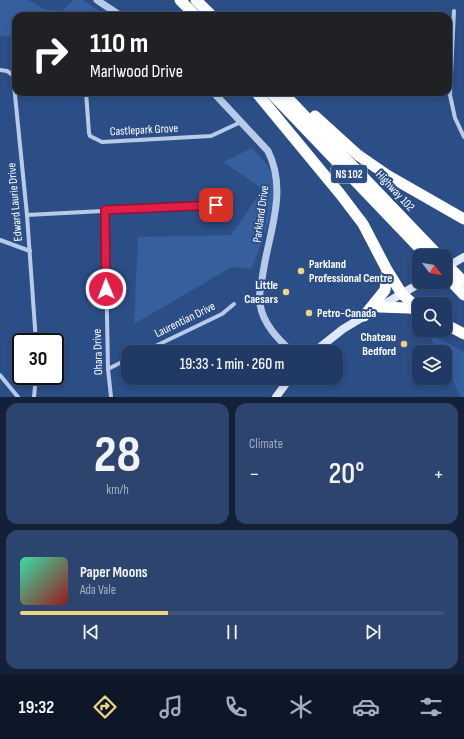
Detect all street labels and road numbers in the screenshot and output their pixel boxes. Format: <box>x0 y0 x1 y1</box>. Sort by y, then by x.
street label: Castlepark Grove <box>110 121 179 139</box>
street label: Edward Laurie Drive <box>4 162 26 242</box>
road number: NS 102 <box>331 165 367 183</box>
street label: Highway 102 <box>372 167 418 215</box>
street label: Parkland Drive <box>250 184 272 243</box>
street label: Laurentian Drive <box>152 299 218 341</box>
street label: Ohara Drive <box>90 328 106 375</box>

